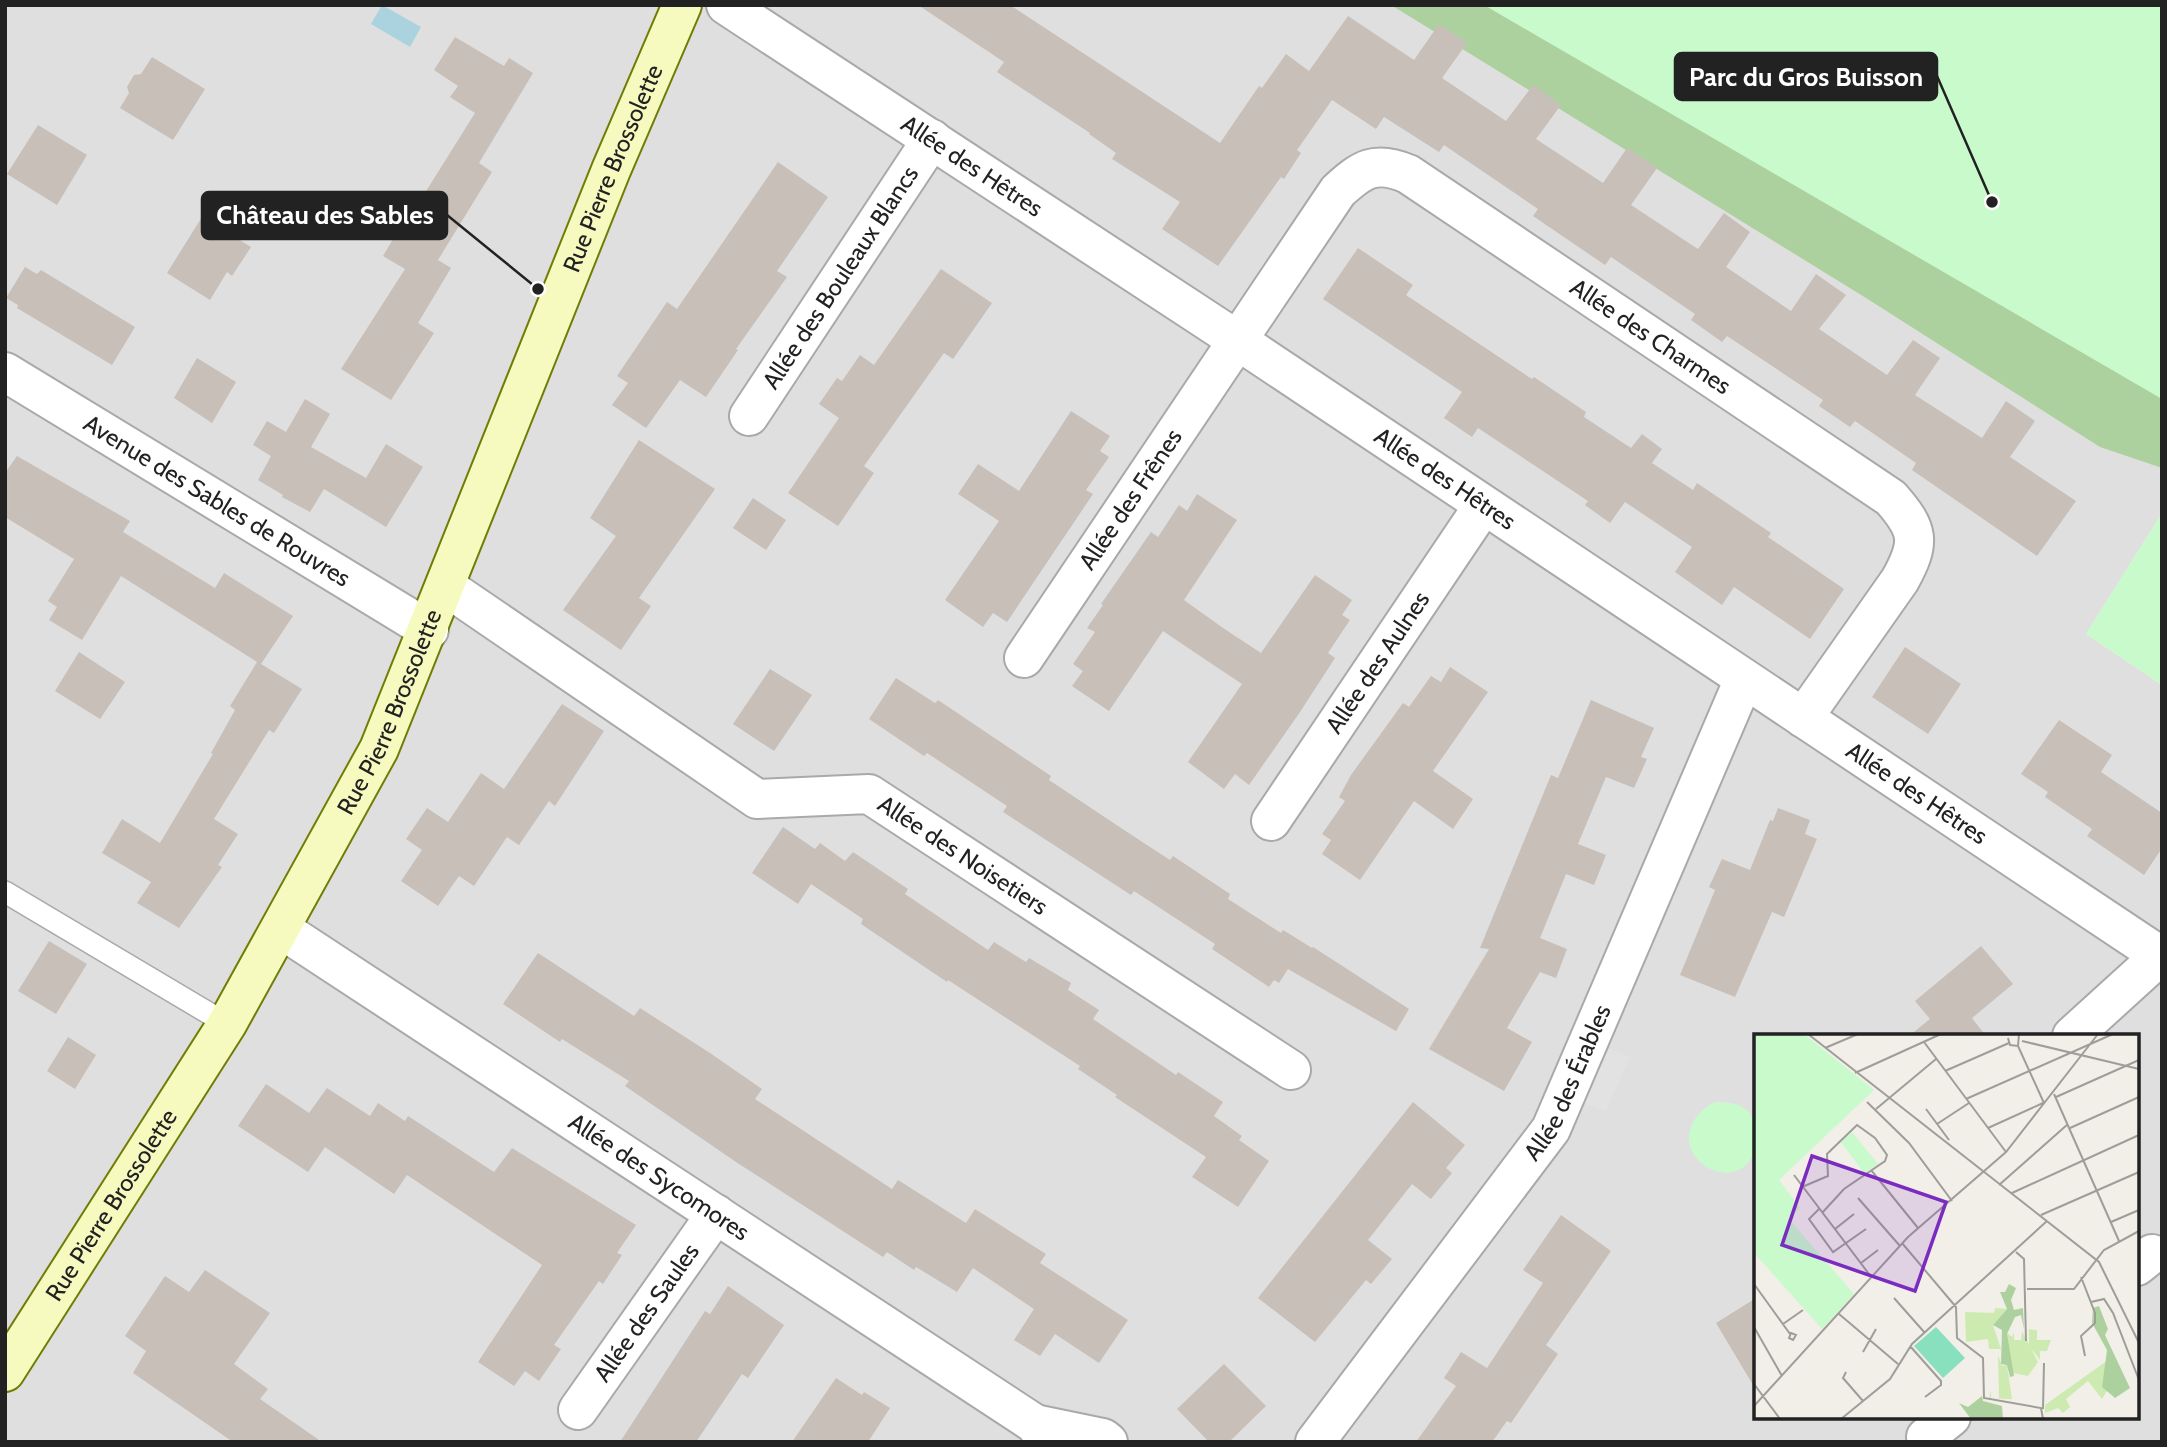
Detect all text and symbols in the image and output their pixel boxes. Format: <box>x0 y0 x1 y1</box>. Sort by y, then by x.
callout: Parc du Gros Buisson <box>1675 53 1937 100</box>
street label: Rue Pierre Brossolette <box>557 60 669 276</box>
text: Parc du Gros Buisson <box>1689 61 1923 93</box>
street label: Allée des Hêtres <box>896 109 1048 223</box>
street label: Allée des Bouleaux Blancs <box>756 160 924 394</box>
callout: Château des Sables <box>202 192 447 239</box>
text: Château des Sables <box>216 199 434 231</box>
street label: Allée des Charmes <box>1565 272 1737 400</box>
street label: Avenue des Sables de Rouvres <box>79 408 356 593</box>
street label: Allée des Hêtres <box>1369 421 1521 536</box>
street label: Allée des Frênes <box>1073 423 1188 575</box>
street label: Allée des Aulnes <box>1319 586 1435 739</box>
street label: Rue Pierre Brossolette <box>331 605 447 820</box>
street label: Allée des Hêtres <box>1841 736 1993 850</box>
street label: Allée des Noisetiers <box>873 789 1053 921</box>
street label: Allée des Érables <box>1517 1000 1617 1166</box>
inset map <box>1754 1034 2139 1419</box>
street label: Rue Pierre Brossolette <box>39 1103 183 1306</box>
street label: Allée des Sycomores <box>563 1107 755 1246</box>
street label: Allée des Saules <box>587 1237 705 1387</box>

